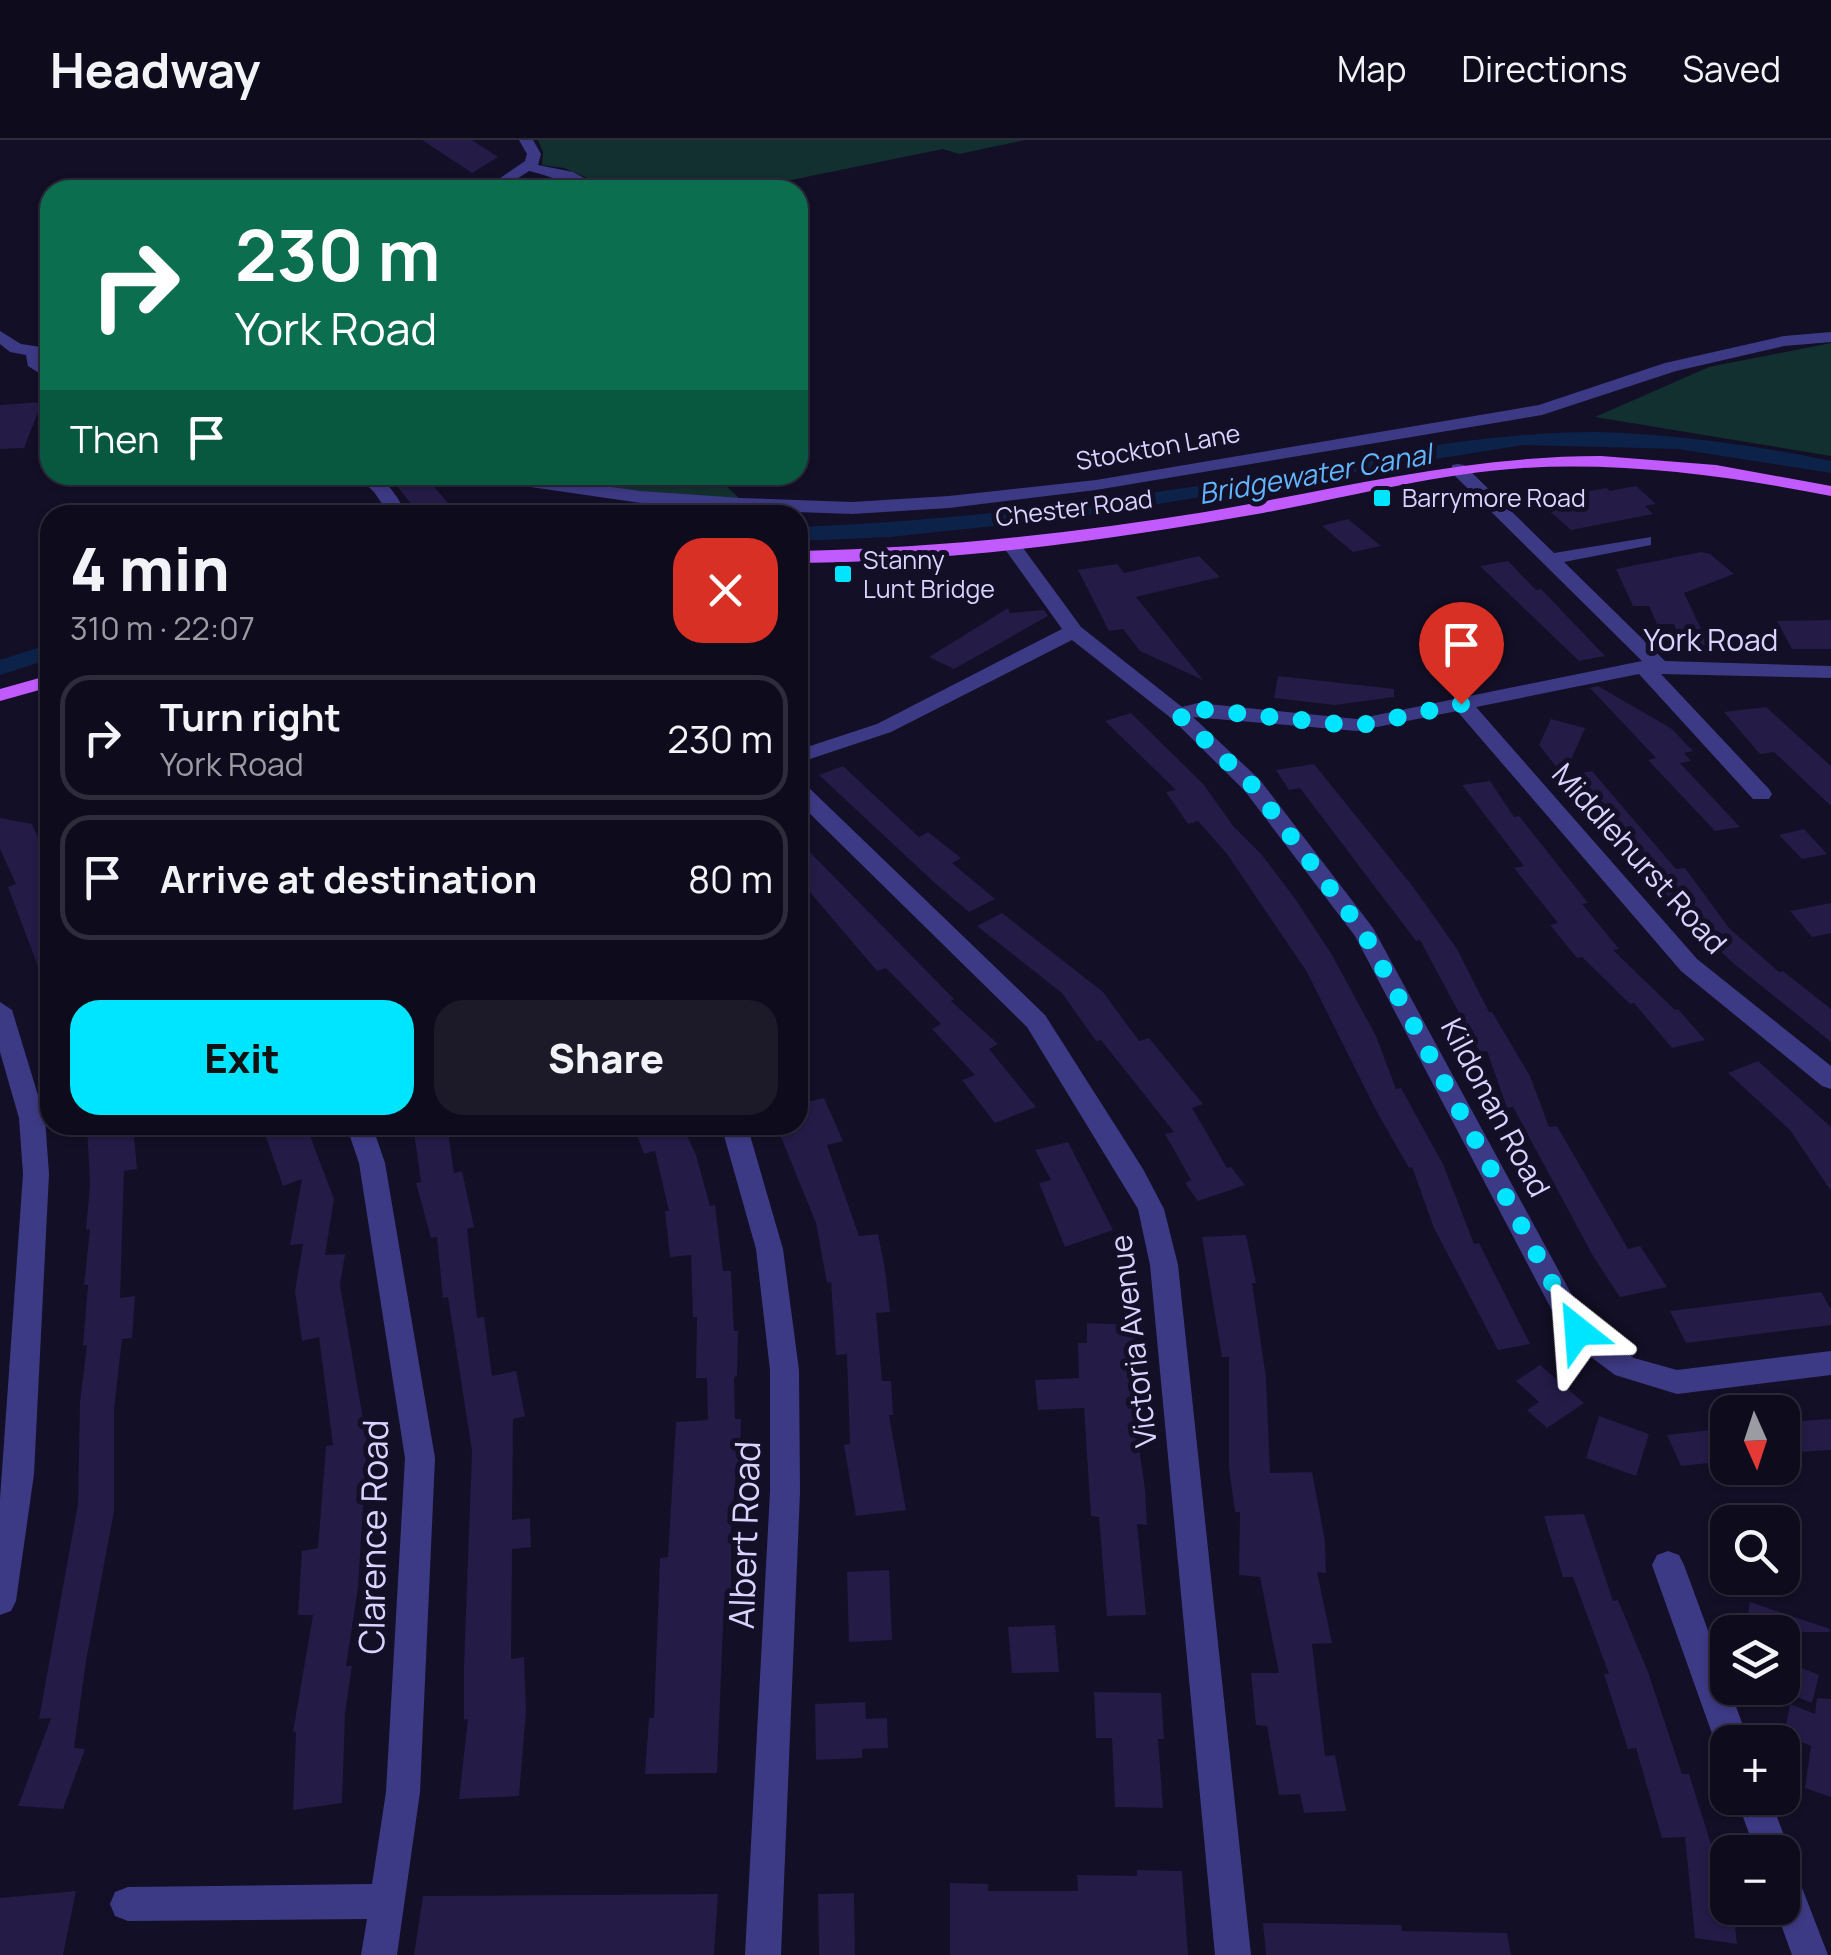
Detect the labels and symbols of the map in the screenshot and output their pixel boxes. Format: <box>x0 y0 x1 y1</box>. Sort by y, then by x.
street label: Stockton Lane <box>1073 415 1243 478</box>
water label: Bridgewater Canal <box>1195 433 1438 512</box>
place label: Barrymore Road <box>1402 480 1586 515</box>
street label: Chester Road <box>993 481 1154 534</box>
marker: Barrymore Road <box>1371 487 1393 509</box>
place label: Stanny Lunt Bridge <box>863 542 995 606</box>
marker: Stanny Lunt Bridge <box>832 563 854 585</box>
pin <box>1419 602 1504 705</box>
street label: York Road <box>1644 619 1778 660</box>
street label: Middlehurst Road <box>1544 754 1737 962</box>
street label: Kildonan Road <box>1432 1011 1561 1204</box>
street label: Victoria Avenue <box>1099 1233 1166 1450</box>
position arrow <box>1526 1279 1630 1383</box>
north arrow <box>1710 1395 1800 1485</box>
street label: Clarence Road <box>347 1419 399 1655</box>
street label: Albert Road <box>717 1440 771 1630</box>

